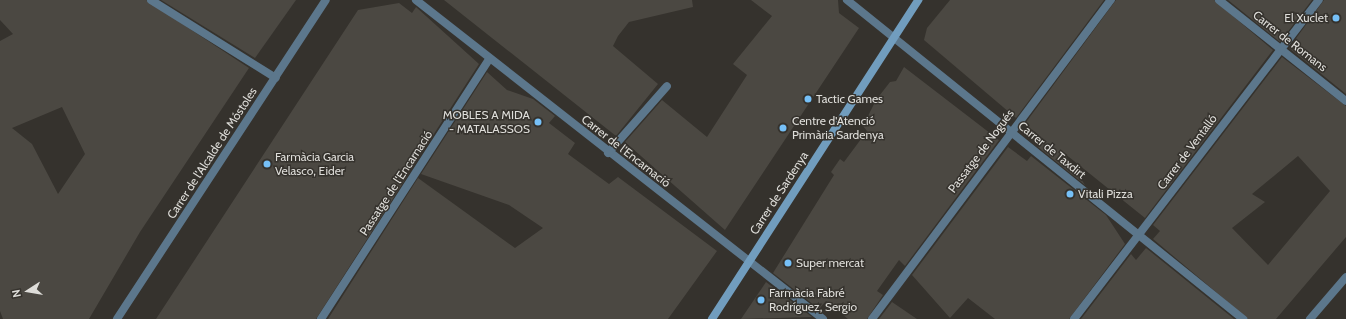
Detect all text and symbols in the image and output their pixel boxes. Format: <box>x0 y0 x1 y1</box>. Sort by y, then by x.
street label: Carrer de Romans <box>1250 8 1330 74</box>
place label: El Xuclet <box>1284 11 1328 25</box>
marker: El Xuclet <box>1331 13 1341 23</box>
street label: Carrer de l'Alcalde de Móstoles <box>164 85 260 221</box>
place label: Tactic Games <box>816 92 883 106</box>
marker: Tactic Games <box>803 94 813 104</box>
street label: Passatge de Nogués <box>945 106 1017 196</box>
place label: MOBLES A MIDA - MATALASSOS <box>443 108 530 136</box>
street label: Carrer de l'Encarnació <box>579 112 673 190</box>
street label: Carrer de Ventalló <box>1154 112 1220 192</box>
place label: Centre d'Atenció Primària Sardenya <box>792 114 884 142</box>
marker: MOBLES A MIDA - MATALASSOS <box>533 117 543 127</box>
street label: Carrer de Taxdirt <box>1015 118 1089 182</box>
marker: Centre d'Atenció Primària Sardenya <box>777 122 789 134</box>
street label: Passatge de l'Encarnació <box>357 128 435 238</box>
street label: Carrer de Sardenya <box>747 149 811 237</box>
place label: Farmàcia Garcia Velasco, Eider <box>275 150 354 178</box>
marker: Farmàcia Garcia Velasco, Eider <box>262 159 272 169</box>
place label: Vitali Pizza <box>1078 187 1133 201</box>
marker: Vitali Pizza <box>1065 189 1075 199</box>
place label: Super mercat <box>796 256 864 270</box>
marker: Super mercat <box>783 258 793 268</box>
north arrow <box>8 271 48 311</box>
place label: Farmàcia Fabré Rodríguez, Sergio <box>769 286 857 314</box>
text: N <box>9 288 24 299</box>
marker: Farmàcia Fabré Rodríguez, Sergio <box>756 295 766 305</box>

